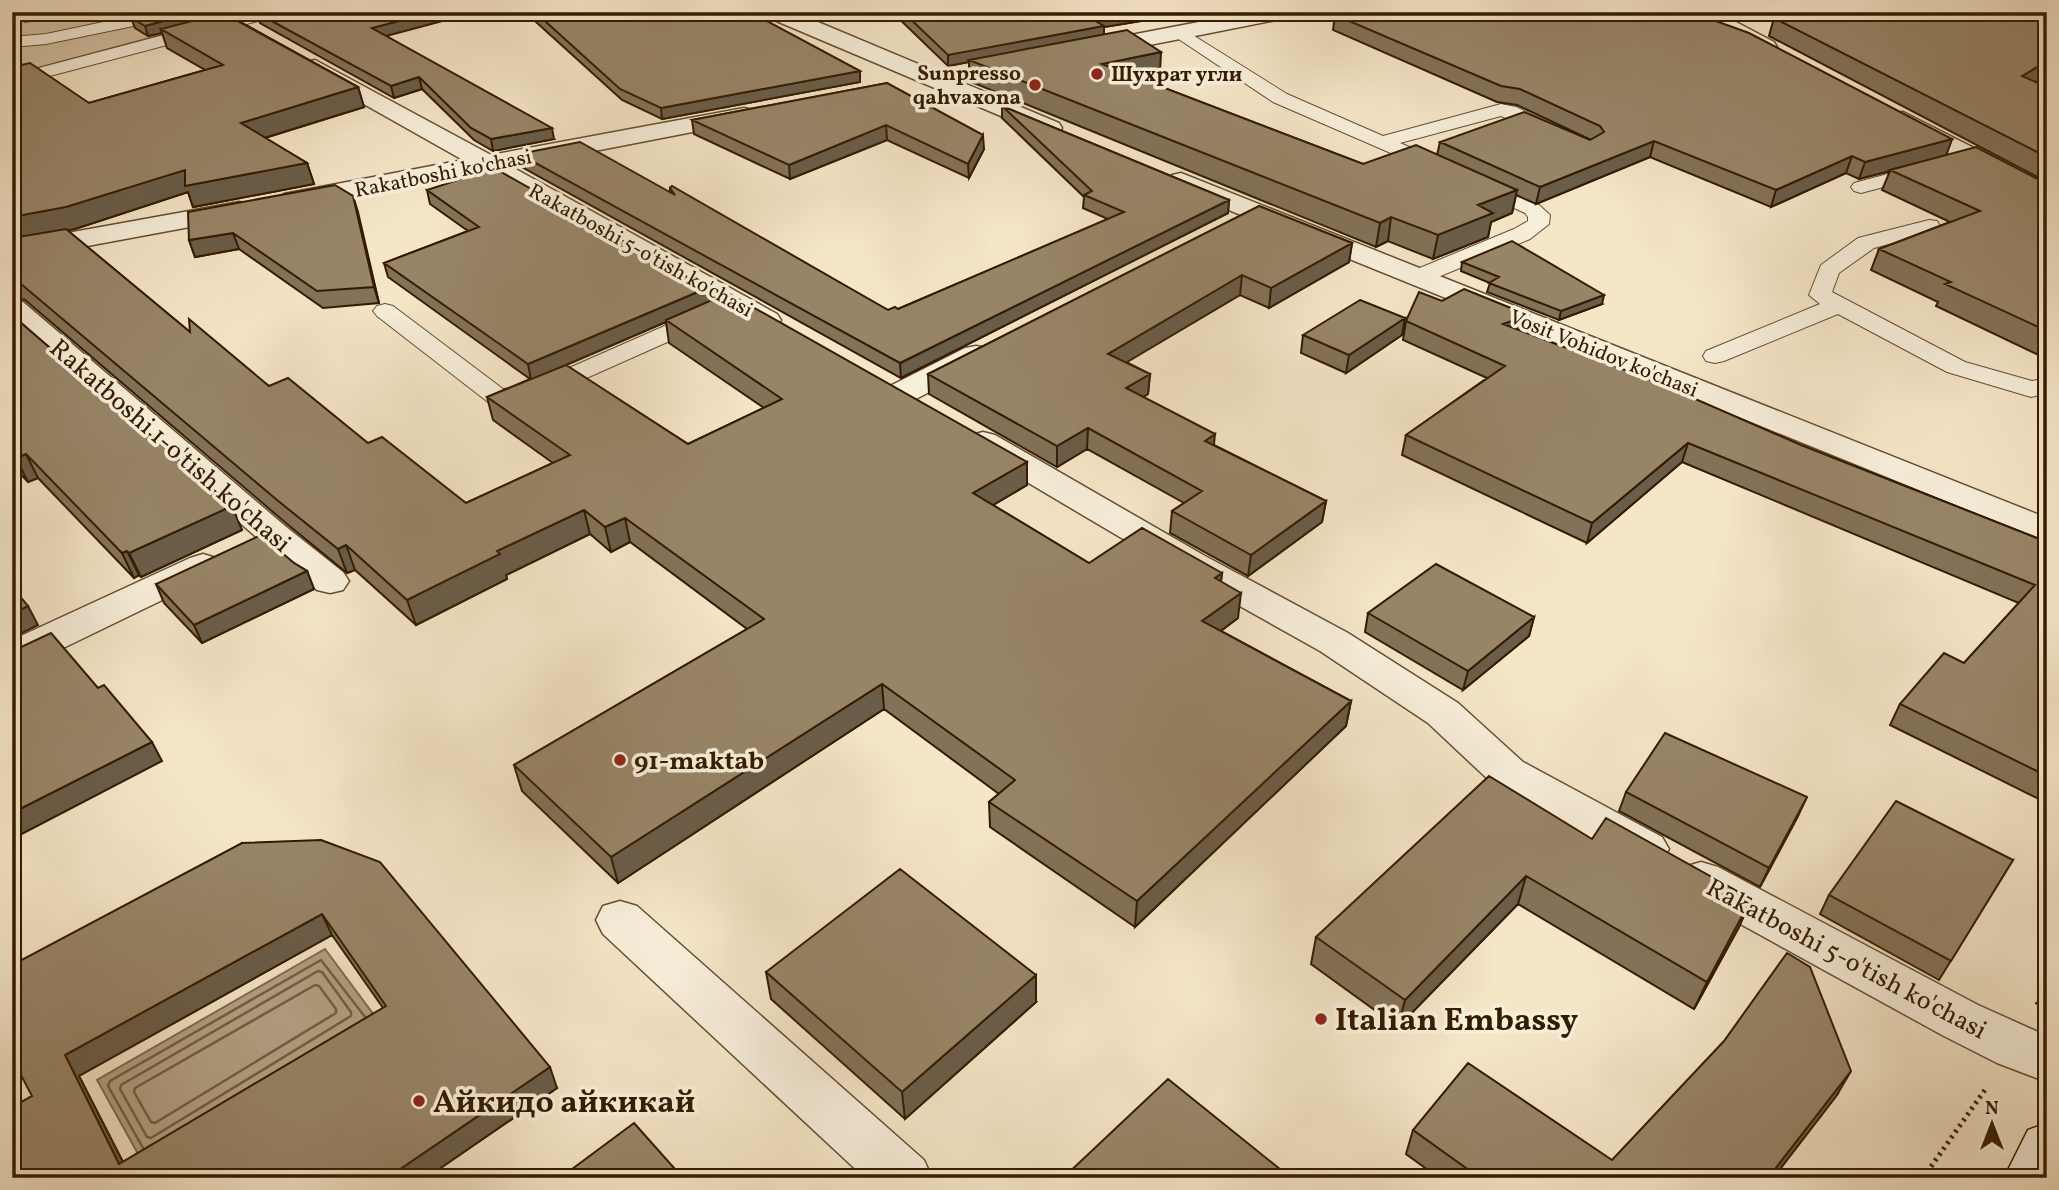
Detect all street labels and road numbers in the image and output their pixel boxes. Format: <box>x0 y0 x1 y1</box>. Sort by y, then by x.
street label: Rakatboshi ko'chasi <box>352 143 534 206</box>
street label: Rakatboshi 5-o'tish ko'chasi <box>523 177 758 325</box>
street label: Vosit Vohidov ko'chasi <box>1505 303 1702 406</box>
street label: Rakatboshi 1-o'tish ko'chasi <box>41 331 298 562</box>
street label: Rakatboshi 5-o'tish ko'chasi <box>1699 870 1993 1049</box>

